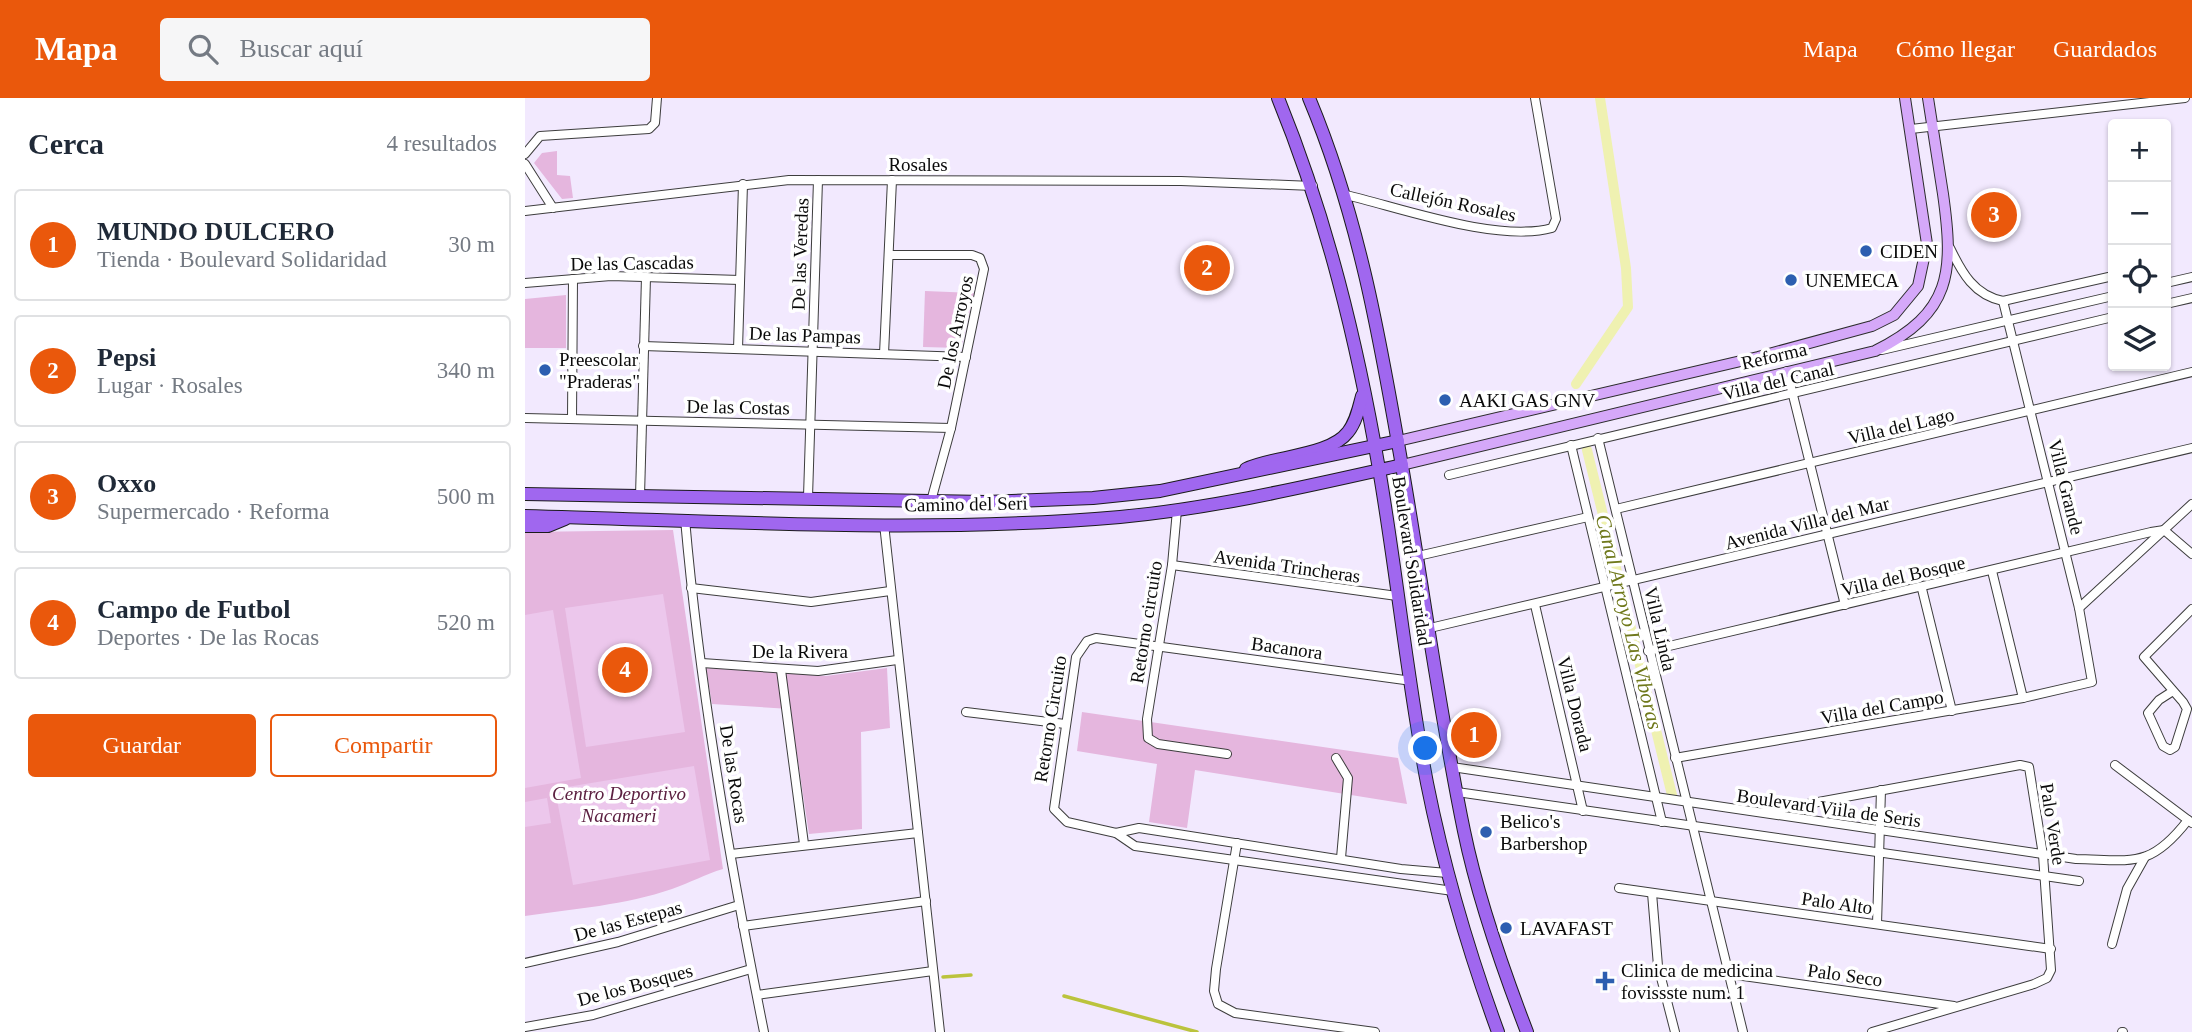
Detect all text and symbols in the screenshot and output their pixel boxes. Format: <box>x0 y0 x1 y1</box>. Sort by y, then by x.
search box <box>160 18 650 81</box>
icon: search <box>184 30 222 68</box>
text: Mapa <box>35 31 118 67</box>
text: Buscar aquí <box>240 34 363 63</box>
text: Mapa <box>1803 36 1858 62</box>
text: Cómo llegar <box>1896 36 2015 62</box>
text: Guardados <box>2053 36 2157 62</box>
map controls <box>2108 119 2171 371</box>
button: + <box>2108 119 2171 182</box>
text: Cerca <box>28 127 104 160</box>
text: 4 resultados <box>386 131 497 156</box>
street label: Rosales <box>888 154 948 175</box>
street label: Callejón Rosales <box>1388 178 1518 226</box>
button: − <box>2108 182 2171 245</box>
pin: 3 <box>1971 189 2017 241</box>
street label: De las Veredas <box>788 197 812 311</box>
text: MUNDO DULCERO <box>97 217 335 246</box>
text: 1 <box>47 232 59 257</box>
text: 30 m <box>448 232 495 257</box>
place label: CIDEN <box>1880 241 1938 262</box>
pin: 2 <box>1184 242 1230 294</box>
marker: CIDEN <box>1858 243 1874 259</box>
button: locate <box>2108 245 2171 308</box>
text: Tienda · Boulevard Solidaridad <box>97 247 387 272</box>
street label: De las Cascadas <box>570 251 694 275</box>
place label: UNEMECA <box>1805 270 1899 291</box>
marker: UNEMECA <box>1783 272 1799 288</box>
street label: De los Arroyos <box>933 274 977 390</box>
button: layers <box>2108 308 2171 371</box>
street label: De las Pampas <box>749 323 861 347</box>
street label: Reforma <box>1739 338 1809 374</box>
text: Pepsi <box>97 343 156 372</box>
place label: Preescolar "Praderas" <box>559 349 640 392</box>
text: 2 <box>47 358 59 383</box>
text: 340 m <box>437 358 495 383</box>
street label: Villa del Canal <box>1720 358 1836 404</box>
marker: Preescolar "Praderas" <box>537 362 553 378</box>
text: Lugar · Rosales <box>97 373 243 398</box>
place label: AAKI GAS GNV <box>1459 390 1595 411</box>
marker: AAKI GAS GNV <box>1437 392 1453 408</box>
street label: De las Costas <box>686 396 790 418</box>
street label: Villa del Lago <box>1846 404 1956 448</box>
street label: Villa Grande <box>2044 437 2088 537</box>
text: Oxxo <box>97 469 156 498</box>
street label: Boulevard Solidaridad <box>1388 475 1436 648</box>
text: 3 <box>47 484 59 509</box>
text: 500 m <box>437 484 495 509</box>
street label: Camino del Seri <box>904 492 1028 516</box>
street label: Avenida Villa del Mar <box>1723 492 1892 554</box>
text: Supermercado · Reforma <box>97 499 329 524</box>
water label: Canal Arroyo Las Viboras <box>1591 512 1667 732</box>
street label: Avenida Trincheras <box>1212 545 1362 587</box>
street label: Villa del Bosque <box>1839 552 1967 600</box>
street label: Retorno circuito <box>1126 559 1166 685</box>
street label: Villa Linda <box>1640 585 1680 674</box>
text: Campo de Futbol <box>97 595 291 624</box>
text: 4 <box>47 610 59 635</box>
text: 520 m <box>437 610 495 635</box>
text: Deportes · De las Rocas <box>97 625 319 650</box>
street label: Bacanora <box>1250 633 1325 663</box>
street label: De la Rivera <box>752 641 849 662</box>
pin: 4 <box>602 644 648 696</box>
street label: Retorno Circuito <box>1030 654 1070 784</box>
street label: Villa Dorada <box>1553 654 1597 754</box>
street label: Villa del Campo <box>1819 686 1945 728</box>
pin: 1 <box>1451 709 1497 761</box>
button: Guardar <box>28 714 256 777</box>
button: Compartir <box>270 714 497 777</box>
street label: De las Rocas <box>716 723 752 825</box>
your location <box>1408 731 1442 765</box>
street label: Palo Verde <box>2036 782 2070 866</box>
park label: Centro Deportivo Nacameri <box>552 783 686 826</box>
street label: Boulevard Viila de Seris <box>1736 785 1922 831</box>
place label: Belico's Barbershop <box>1500 811 1588 854</box>
marker: Belico's Barbershop <box>1478 824 1494 840</box>
street label: Palo Alto <box>1800 888 1874 918</box>
street label: De las Estepas <box>572 897 684 945</box>
place label: LAVAFAST <box>1520 918 1613 939</box>
marker: LAVAFAST <box>1498 920 1514 936</box>
street label: Palo Seco <box>1806 959 1884 991</box>
street label: De los Bosques <box>575 960 695 1010</box>
place label: Clinica de medicina fovissste num. 1 <box>1621 960 1774 1003</box>
marker: Clinica de medicina fovissste num. 1 <box>1595 971 1615 991</box>

